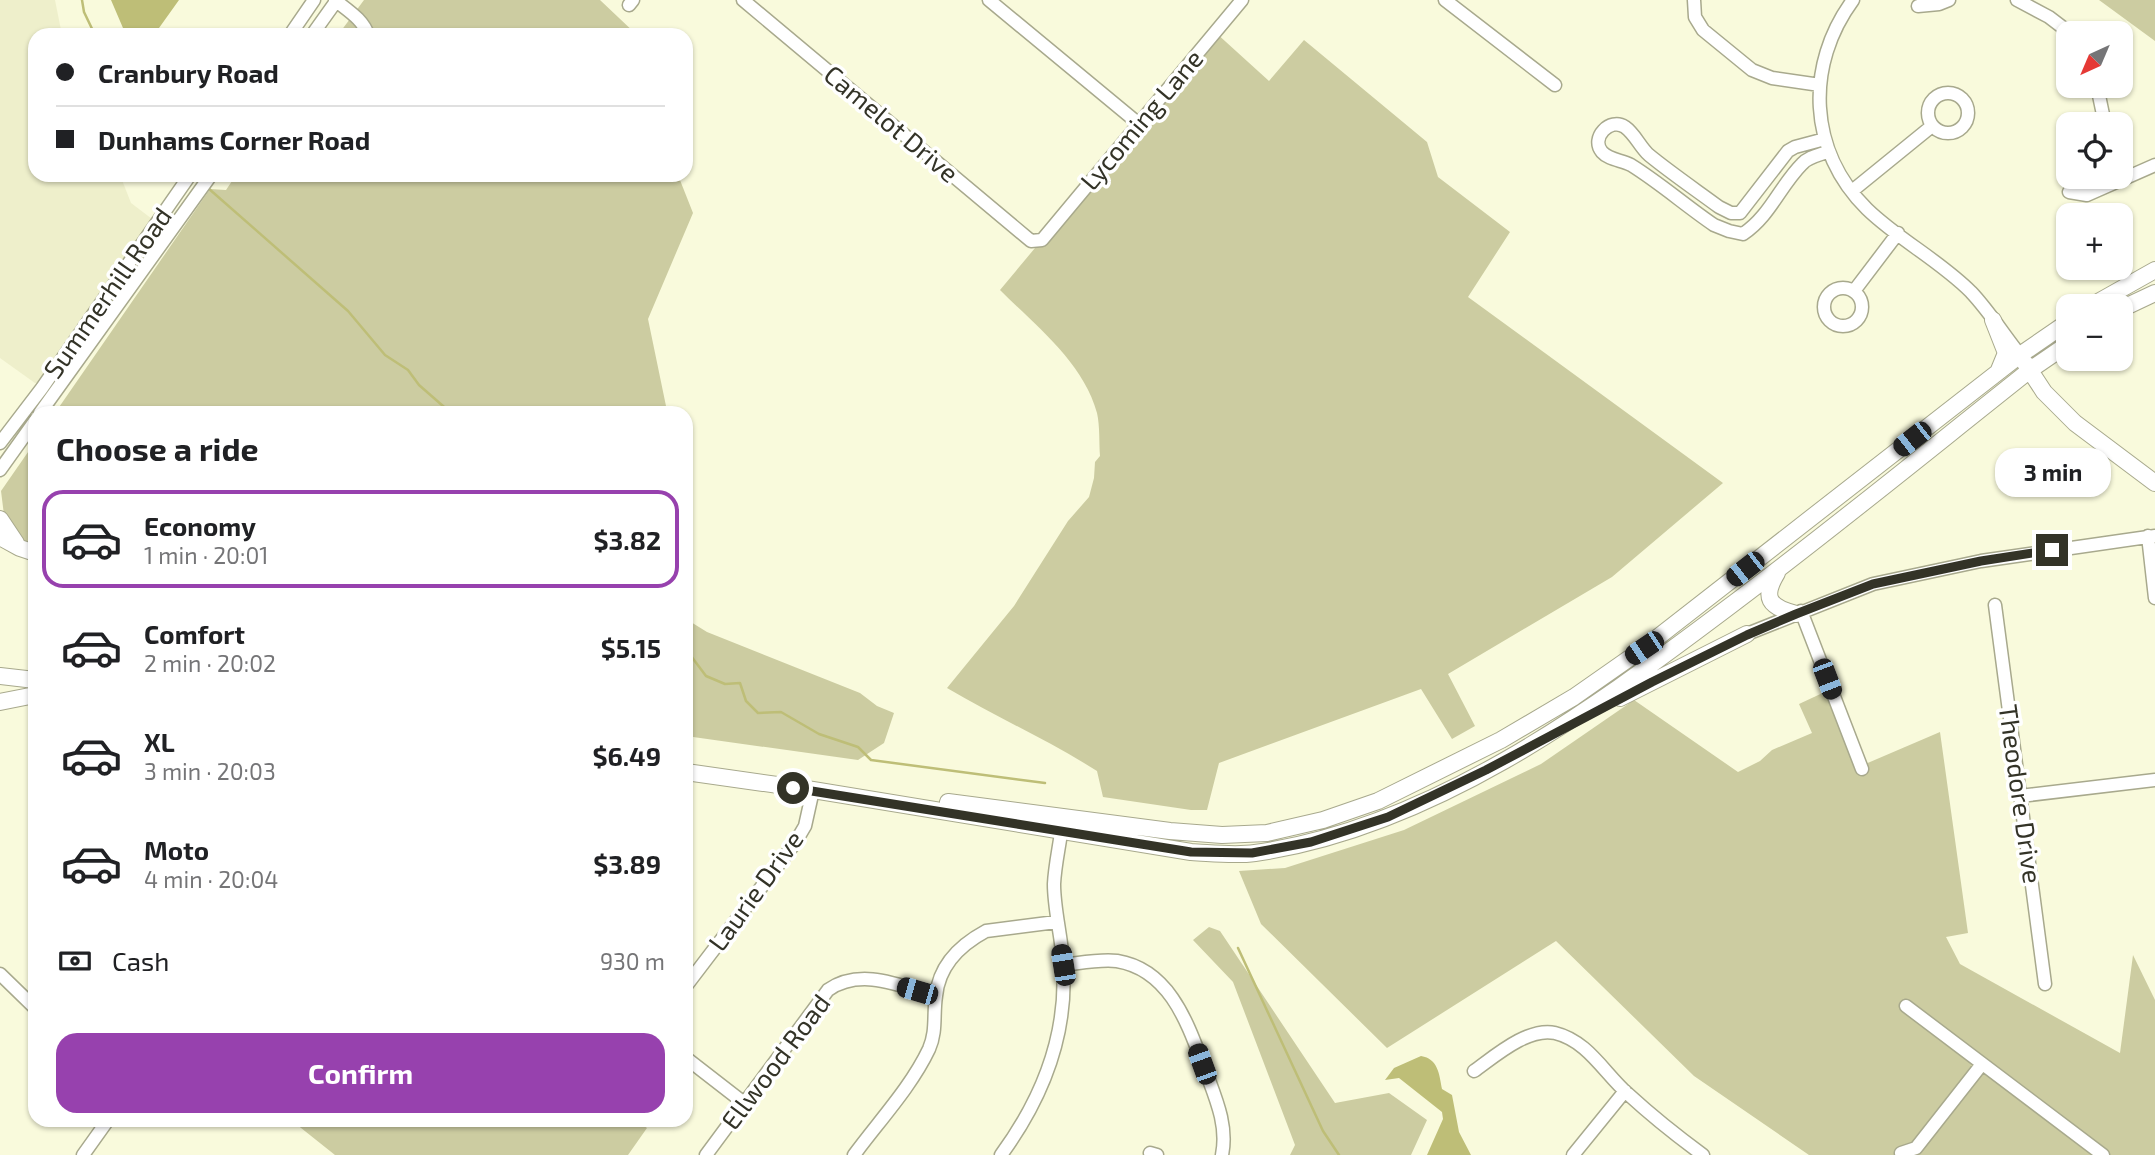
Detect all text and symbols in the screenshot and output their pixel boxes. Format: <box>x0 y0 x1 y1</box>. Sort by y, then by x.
north arrow <box>2056 21 2133 98</box>
map controls <box>2056 21 2133 371</box>
street label: Lycoming Lane <box>1073 43 1209 196</box>
text: Cranbury Road <box>98 57 279 88</box>
street label: Camelot Drive <box>819 58 965 188</box>
button: locate <box>2056 112 2133 189</box>
text: Dunhams Corner Road <box>98 124 370 155</box>
street label: Summerhill Road <box>36 201 177 384</box>
button: + <box>2056 203 2133 280</box>
button: − <box>2056 294 2133 371</box>
car <box>1889 418 1936 460</box>
text: Choose a ride <box>56 429 259 467</box>
callout: 3 min <box>1994 448 2110 498</box>
text: 3 min <box>2024 458 2082 486</box>
icon: car <box>60 508 123 571</box>
text: Economy <box>144 510 256 541</box>
text: $3.82 <box>594 524 661 555</box>
route end <box>2036 534 2068 566</box>
text: 1 min · 20:01 <box>144 541 268 569</box>
car <box>1722 548 1769 590</box>
icon: car <box>60 616 123 679</box>
text: Comfort <box>144 618 245 649</box>
car <box>1621 628 1668 668</box>
text: $5.15 <box>601 632 661 663</box>
text: 2 min · 20:02 <box>144 649 276 677</box>
car <box>1810 656 1845 702</box>
street label: Theodore Drive <box>1994 702 2049 885</box>
icon: car <box>60 724 123 787</box>
text: XL <box>144 726 175 757</box>
text: $6.49 <box>592 740 661 771</box>
text: 3 min · 20:03 <box>144 757 276 785</box>
route start <box>777 772 809 804</box>
street label: Laurie Drive <box>701 824 809 956</box>
icon: car <box>60 832 123 895</box>
text: Moto <box>144 834 209 865</box>
text: $3.89 <box>593 848 661 879</box>
text: 4 min · 20:04 <box>144 865 278 893</box>
icon: cash <box>56 942 94 980</box>
car <box>1050 943 1077 987</box>
text: Cash <box>112 945 169 976</box>
text: 930 m <box>600 947 665 975</box>
car <box>894 975 941 1007</box>
street label: Ellwood Road <box>714 987 836 1135</box>
button: Confirm <box>56 1033 665 1113</box>
car <box>1185 1041 1220 1087</box>

